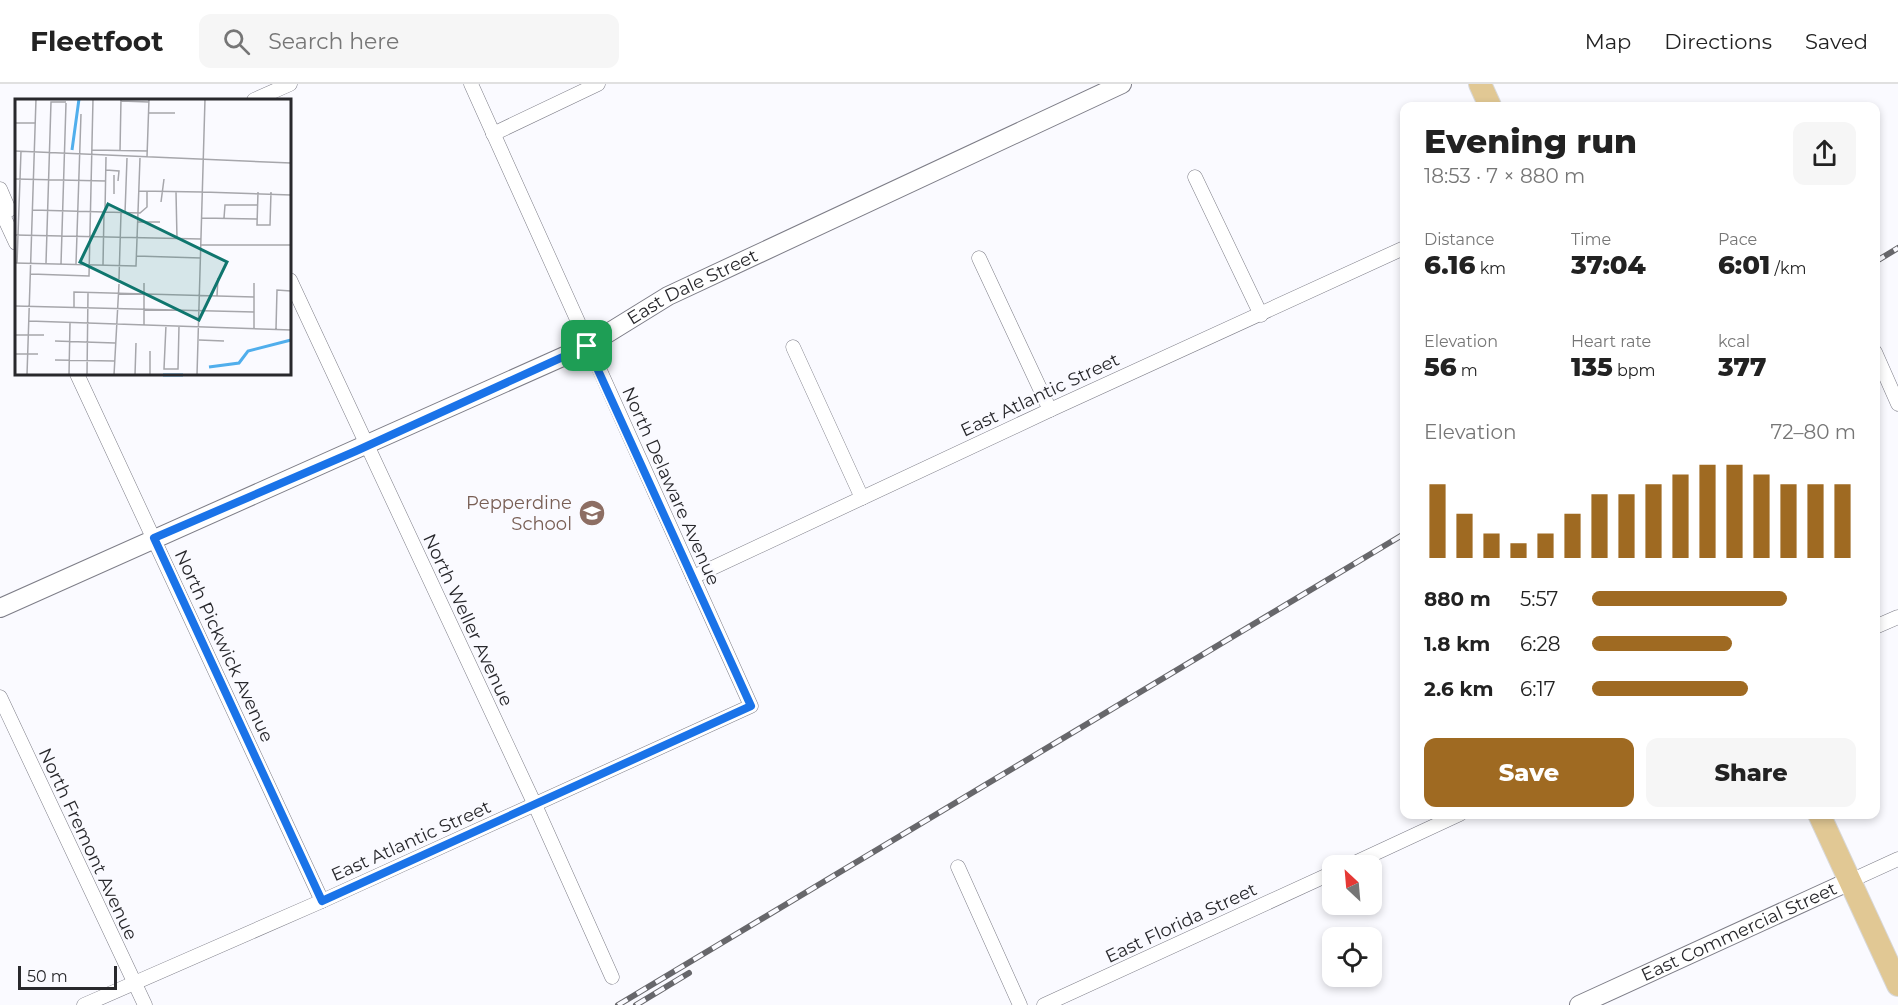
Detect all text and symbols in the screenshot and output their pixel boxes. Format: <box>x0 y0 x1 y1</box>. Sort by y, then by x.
search box <box>199 14 619 68</box>
text: Fleetfoot <box>30 24 163 58</box>
icon: search <box>220 25 253 58</box>
text: Search here <box>268 28 399 55</box>
text: Map <box>1585 29 1631 54</box>
text: Directions <box>1664 29 1772 54</box>
text: Saved <box>1805 29 1868 54</box>
inset map <box>15 99 291 375</box>
text: Evening run <box>1424 121 1637 161</box>
button: share <box>1793 122 1856 185</box>
text: 18:53 · 7 × 880 m <box>1424 164 1585 188</box>
text: Distance <box>1424 230 1494 249</box>
text: Time <box>1571 230 1611 249</box>
text: Pace <box>1718 230 1757 249</box>
street label: East Dale Street <box>623 245 761 329</box>
text: 6.16 <box>1424 249 1475 281</box>
text: 37:04 <box>1571 249 1646 281</box>
text: 6:01 <box>1718 249 1770 281</box>
text: km <box>1475 259 1506 278</box>
text: /km <box>1770 259 1806 278</box>
pin <box>561 320 612 371</box>
icon: arrive <box>570 329 603 362</box>
text: Elevation <box>1424 332 1498 351</box>
text: Heart rate <box>1571 332 1651 351</box>
text: kcal <box>1718 332 1750 351</box>
street label: East Atlantic Street <box>957 349 1123 441</box>
text: 56 <box>1424 351 1457 383</box>
text: 135 <box>1571 351 1613 383</box>
text: 377 <box>1718 351 1766 383</box>
text: m <box>1457 361 1478 380</box>
text: bpm <box>1613 361 1656 380</box>
street label: North Delaware Avenue <box>617 383 725 589</box>
text: Elevation <box>1424 420 1516 444</box>
text: 72–80 m <box>1771 420 1856 444</box>
place label: Pepperdine School <box>466 492 572 535</box>
school or university icon: Pepperdine School <box>577 498 607 528</box>
street label: North Weller Avenue <box>418 530 518 710</box>
street label: North Pickwick Avenue <box>170 546 278 746</box>
text: 880 m <box>1424 587 1491 611</box>
text: 5:57 <box>1520 587 1558 611</box>
text: 1.8 km <box>1424 632 1490 656</box>
text: 6:28 <box>1520 632 1561 656</box>
text: 2.6 km <box>1424 677 1493 701</box>
text: 6:17 <box>1520 677 1555 701</box>
button: Save <box>1424 738 1634 807</box>
button: Share <box>1646 738 1856 807</box>
street label: North Fremont Avenue <box>34 745 142 944</box>
street label: East Atlantic Street <box>328 796 494 886</box>
north arrow <box>1322 855 1382 915</box>
map controls <box>1322 855 1382 987</box>
street label: East Florida Street <box>1102 878 1260 968</box>
street label: East Commercial Street <box>1638 878 1840 986</box>
button: locate <box>1322 927 1382 987</box>
scale bar <box>18 963 117 990</box>
text: 50 m <box>27 967 68 986</box>

